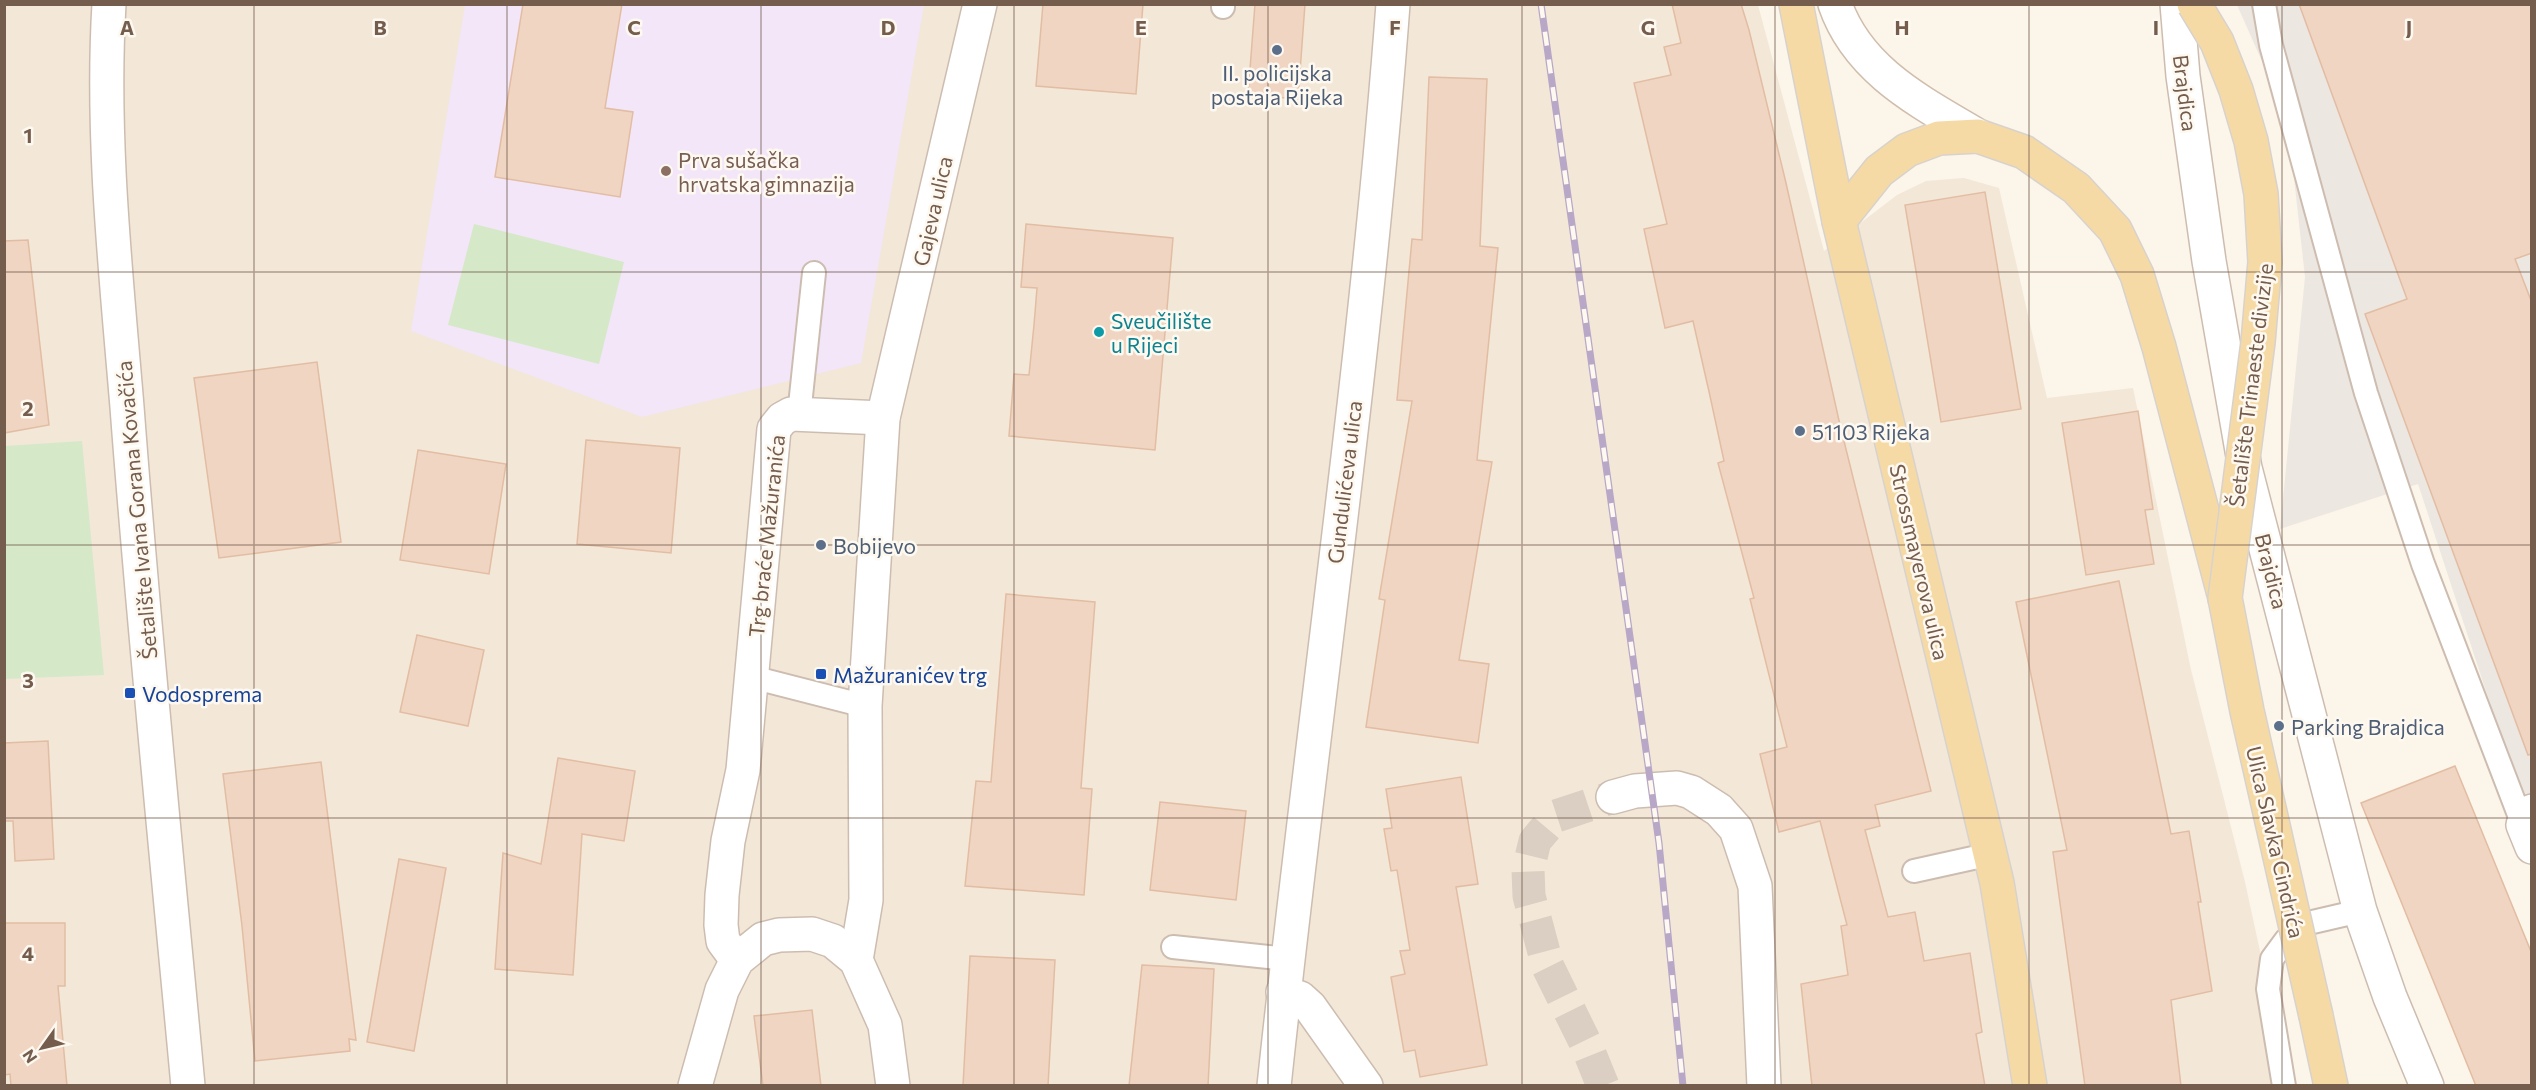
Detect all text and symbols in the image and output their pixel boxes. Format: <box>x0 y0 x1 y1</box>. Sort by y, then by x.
text: A <box>120 15 134 39</box>
text: B <box>373 15 387 39</box>
text: C <box>627 15 641 39</box>
text: D <box>881 15 895 39</box>
text: E <box>1135 15 1147 39</box>
text: F <box>1389 15 1401 39</box>
text: G <box>1641 15 1655 39</box>
text: H <box>1895 15 1910 39</box>
text: I <box>2153 15 2159 39</box>
text: J <box>2406 15 2412 39</box>
marker: II. policijska postaja Rijeka <box>1270 43 1284 57</box>
street label: Brajdica <box>2169 53 2203 133</box>
place label: II. policijska postaja Rijeka <box>1211 60 1343 109</box>
text: 1 <box>23 123 33 147</box>
place label: Prva sušačka hrvatska gimnazija <box>678 147 855 196</box>
street label: Gajeva ulica <box>907 154 957 268</box>
marker: Prva sušačka hrvatska gimnazija <box>659 164 673 178</box>
street label: Šetalište Trinaeste divizije <box>2223 262 2277 508</box>
place label: Sveučilište u Rijeci <box>1111 308 1212 357</box>
marker: Sveučilište u Rijeci <box>1092 325 1106 339</box>
street label: Šetalište Ivana Gorana Kovačića <box>110 360 162 660</box>
text: 2 <box>22 396 34 420</box>
street label: Gundulićeva ulica <box>1322 399 1366 565</box>
place label: 51103 Rijeka <box>1812 419 1930 444</box>
marker: 51103 Rijeka <box>1793 424 1807 438</box>
street label: Trg braće Mažuranića <box>743 433 789 639</box>
street label: Strossmayerova ulica <box>1885 462 1955 662</box>
street label: Brajdica <box>2251 531 2293 611</box>
place label: Bobijevo <box>833 533 916 558</box>
marker: Bobijevo <box>814 538 828 552</box>
place label: Mažuranićev trg <box>833 662 987 687</box>
marker: Mažuranićev trg <box>814 667 828 681</box>
text: 3 <box>22 668 34 692</box>
place label: Vodosprema <box>142 681 262 706</box>
marker: Vodosprema <box>123 686 137 700</box>
place label: Parking Brajdica <box>2291 714 2445 739</box>
marker: Parking Brajdica <box>2272 719 2286 733</box>
street label: Ulica Slavka Cindrića <box>2242 744 2310 940</box>
text: 4 <box>22 941 34 965</box>
north arrow <box>12 1018 72 1078</box>
text: N <box>18 1046 40 1067</box>

